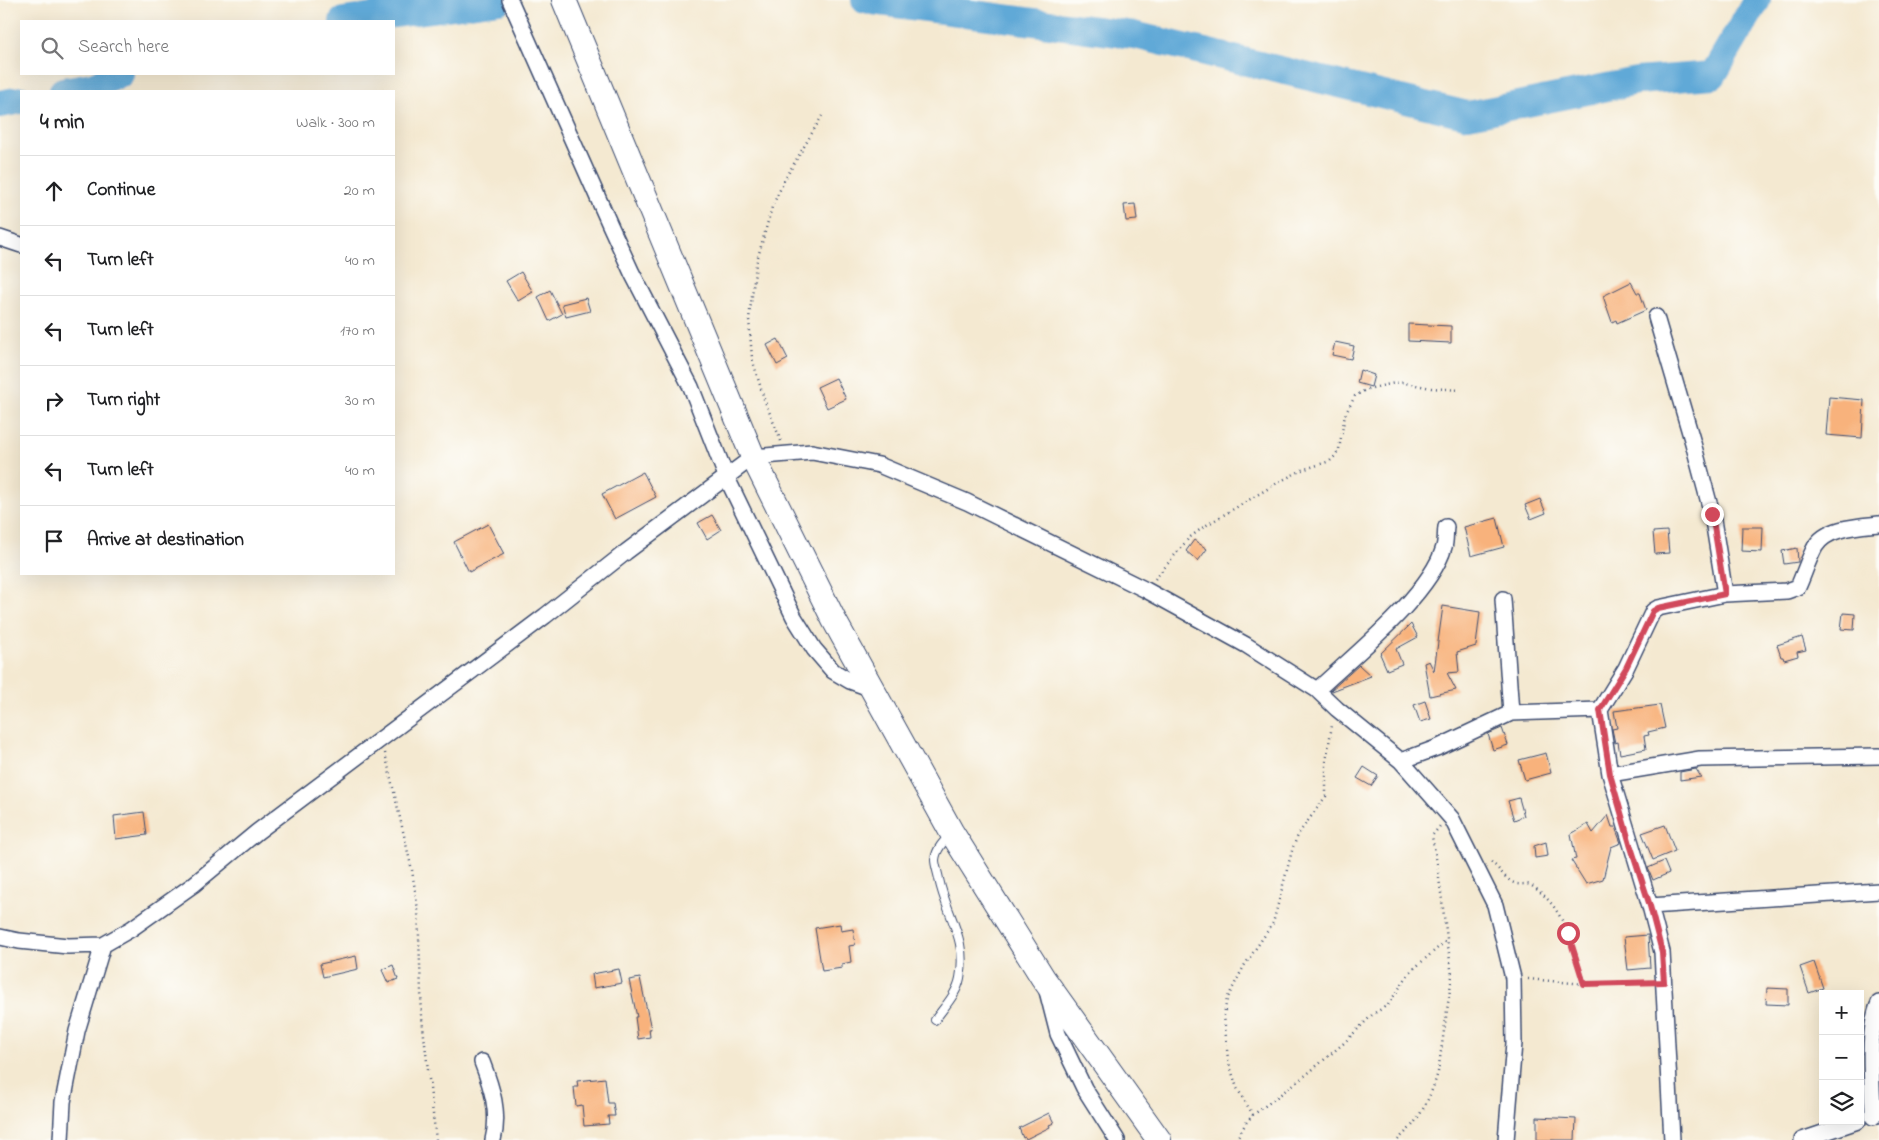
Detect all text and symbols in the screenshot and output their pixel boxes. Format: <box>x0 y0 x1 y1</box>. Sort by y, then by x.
search box <box>20 20 395 75</box>
icon: search <box>38 34 66 62</box>
text: Search here <box>78 34 169 61</box>
text: 4 min <box>40 108 84 138</box>
text: Walk · 300 m <box>296 111 375 135</box>
icon: ahead <box>40 177 68 205</box>
text: Continue <box>87 177 155 204</box>
text: 20 m <box>344 179 375 203</box>
icon: left <box>40 247 68 275</box>
text: Turn left <box>87 247 154 274</box>
text: 40 m <box>345 249 375 273</box>
icon: left <box>40 317 68 345</box>
text: Turn left <box>87 317 154 344</box>
text: 170 m <box>340 319 375 343</box>
icon: right <box>40 387 68 415</box>
text: Turn right <box>87 387 160 414</box>
text: 30 m <box>345 389 375 413</box>
icon: left <box>40 457 68 485</box>
text: Turn left <box>87 457 154 484</box>
text: 40 m <box>345 459 375 483</box>
route end <box>1701 503 1724 526</box>
icon: arrive <box>40 527 68 555</box>
text: Arrive at destination <box>87 527 244 554</box>
route start <box>1557 922 1580 945</box>
map controls <box>1819 990 1864 1125</box>
button: + <box>1819 990 1864 1035</box>
button: − <box>1819 1035 1864 1080</box>
button: layers <box>1819 1080 1864 1125</box>

